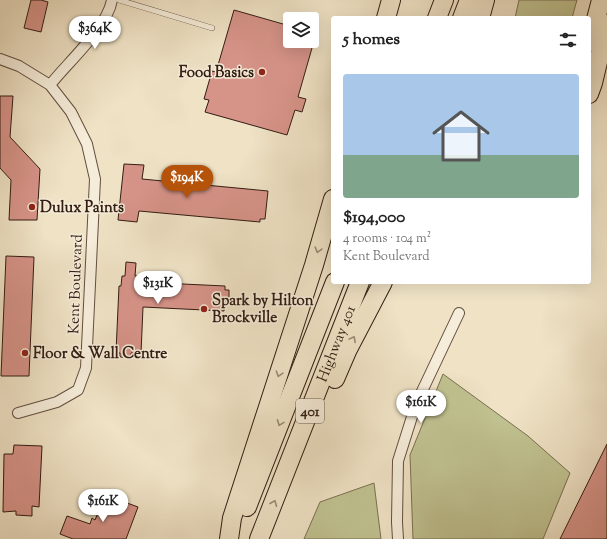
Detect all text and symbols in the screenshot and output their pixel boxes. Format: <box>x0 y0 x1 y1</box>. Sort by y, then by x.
map controls <box>283 12 319 48</box>
button: layers <box>283 12 319 48</box>
pin: $364K <box>67 16 123 50</box>
text: $364K <box>78 20 112 38</box>
text: 5 homes <box>343 28 400 52</box>
icon: filters <box>557 29 579 51</box>
place label: Food Basics <box>179 63 254 84</box>
marker: Food Basics <box>257 67 267 77</box>
icon: home <box>425 100 497 172</box>
pin: $194K <box>159 165 215 199</box>
text: $194K <box>170 169 204 187</box>
place label: Dulux Paints <box>40 198 124 219</box>
marker: Dulux Paints <box>27 202 37 212</box>
text: $194,000 <box>343 206 405 230</box>
text: 4 rooms · 104 m² <box>343 230 431 248</box>
street label: Kent Boulevard <box>64 233 89 334</box>
one-way arrow <box>314 246 323 253</box>
text: Kent Boulevard <box>343 248 430 266</box>
pin: $131K <box>130 271 186 305</box>
text: $131K <box>143 275 173 293</box>
place label: Spark by Hilton Brockville <box>212 291 314 329</box>
street label: Highway 401 <box>313 303 362 386</box>
marker: Spark by Hilton Brockville <box>199 304 209 314</box>
one-way arrow <box>348 336 356 343</box>
place label: Floor & Wall Centre <box>33 344 167 365</box>
marker: Floor & Wall Centre <box>20 348 30 358</box>
one-way arrow <box>275 370 283 377</box>
pin: $161K <box>393 390 449 424</box>
text: $161K <box>405 394 437 412</box>
road number: 401 <box>296 399 324 423</box>
one-way arrow <box>277 418 285 426</box>
pin: $161K <box>75 489 131 523</box>
text: $161K <box>87 493 119 511</box>
one-way arrow <box>270 499 278 506</box>

